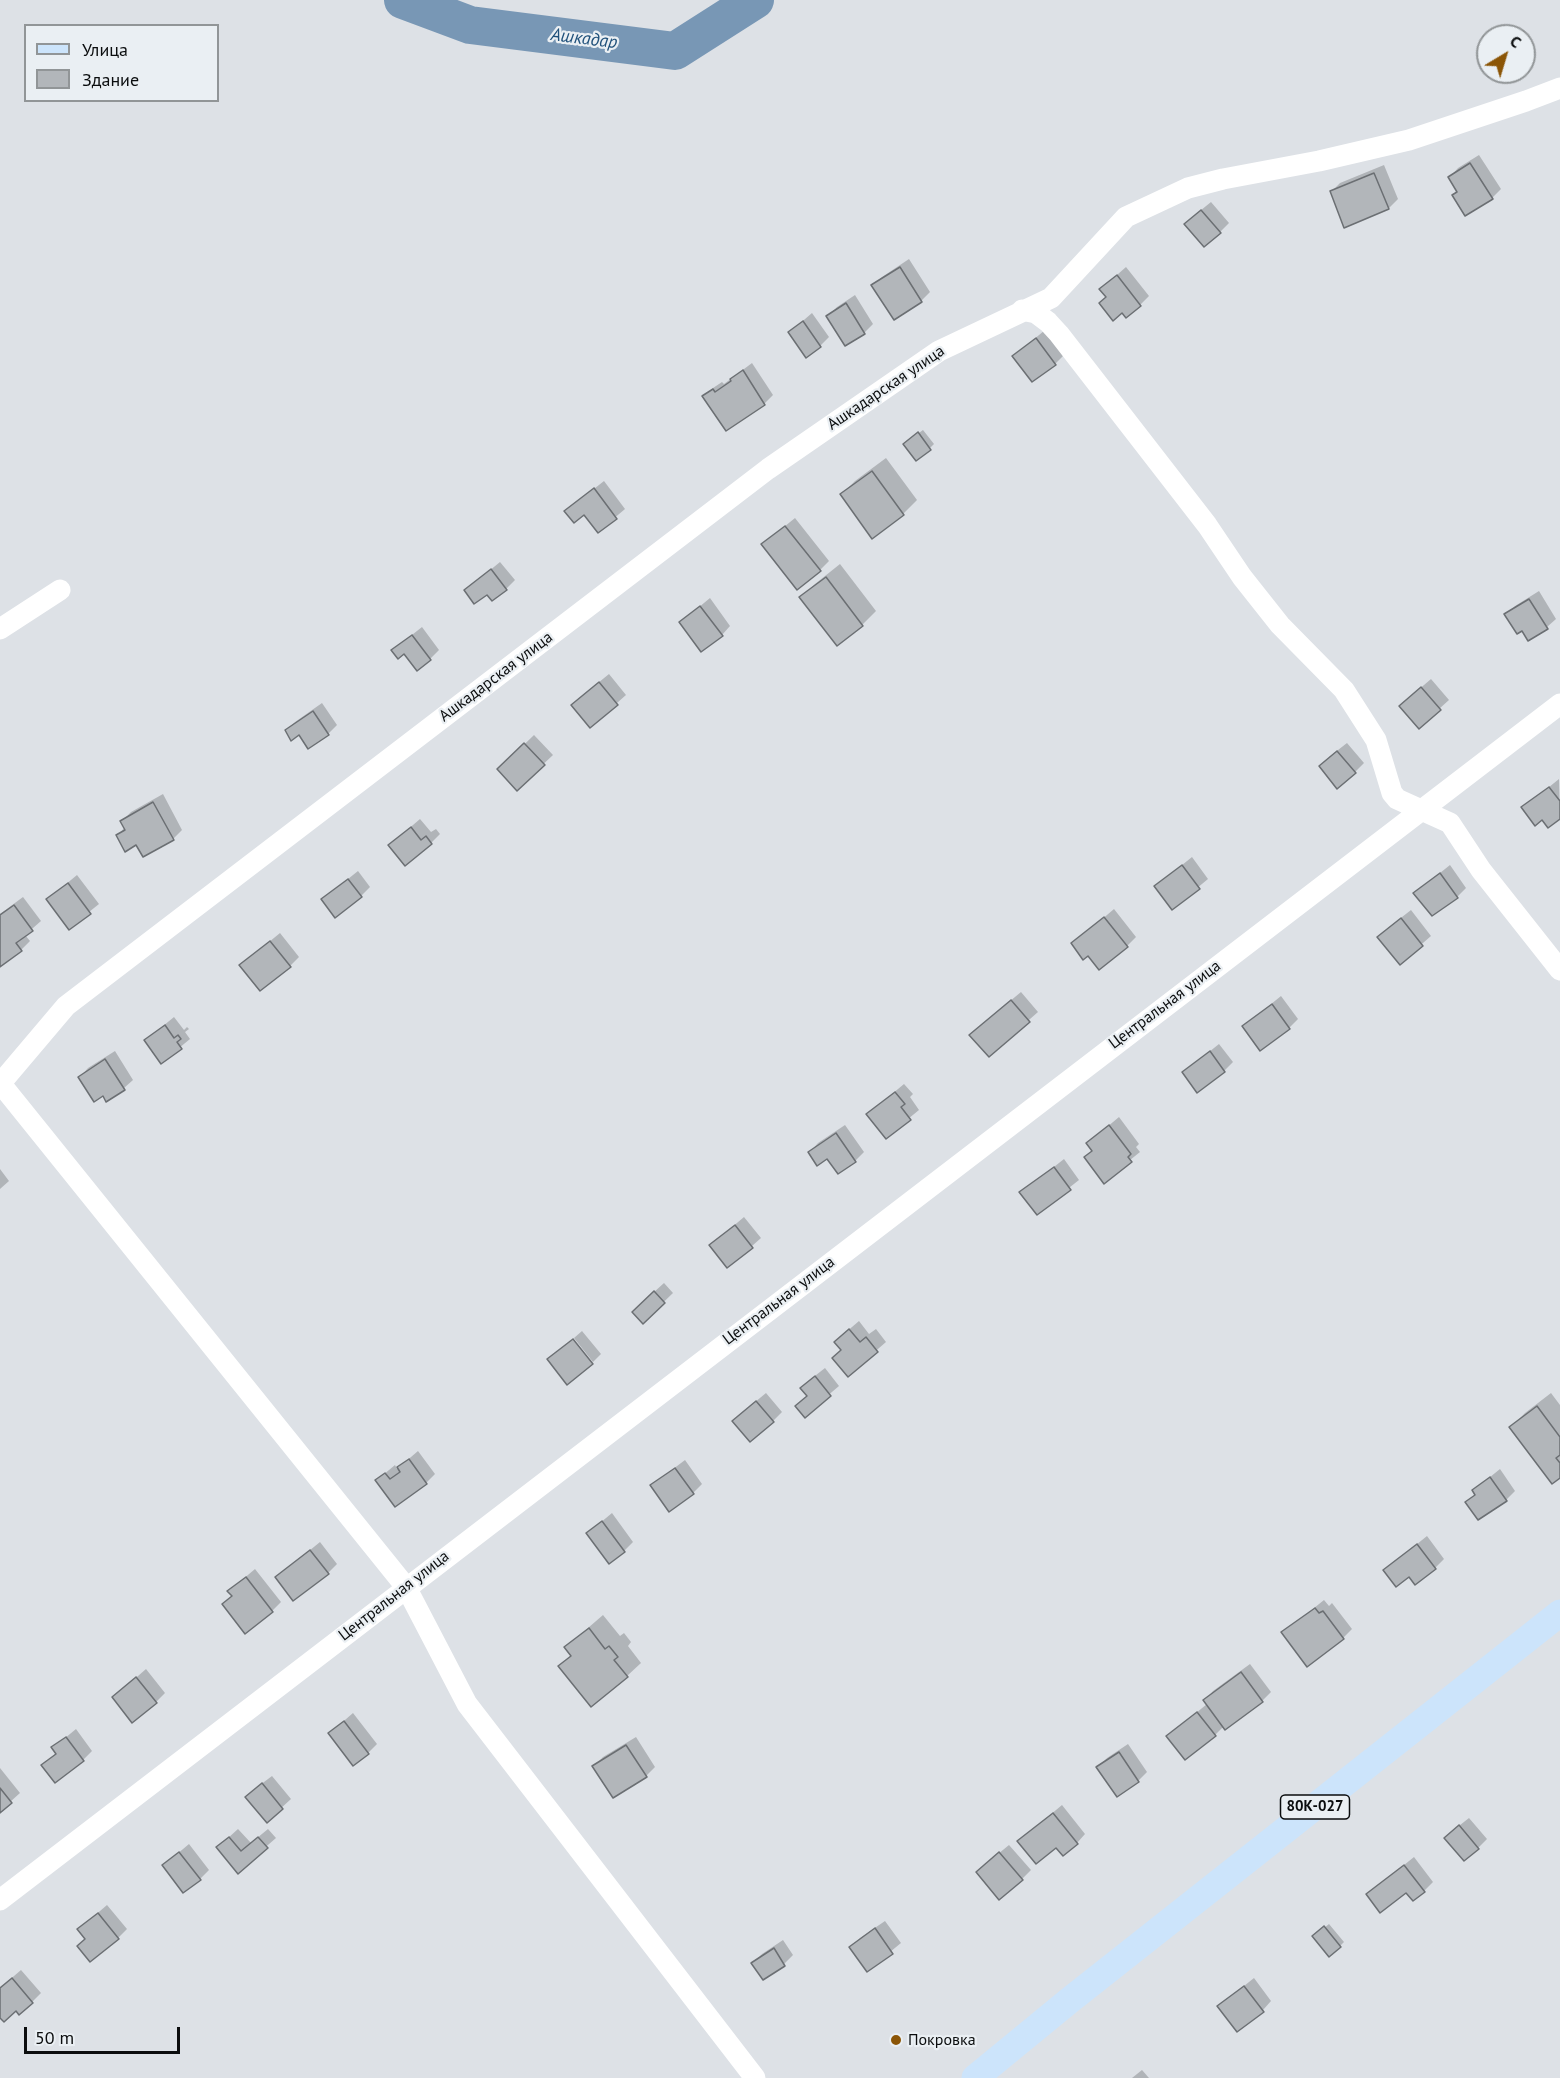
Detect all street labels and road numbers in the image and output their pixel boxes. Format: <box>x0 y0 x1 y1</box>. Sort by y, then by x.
street label: Ашкадарская улица <box>824 342 948 434</box>
street label: Ашкадарская улица <box>435 628 557 726</box>
street label: Центральная улица <box>1105 957 1225 1053</box>
street label: Центральная улица <box>719 1253 839 1349</box>
street label: Центральная улица <box>335 1547 453 1645</box>
road number: 80К-027 <box>1280 1795 1350 1819</box>

